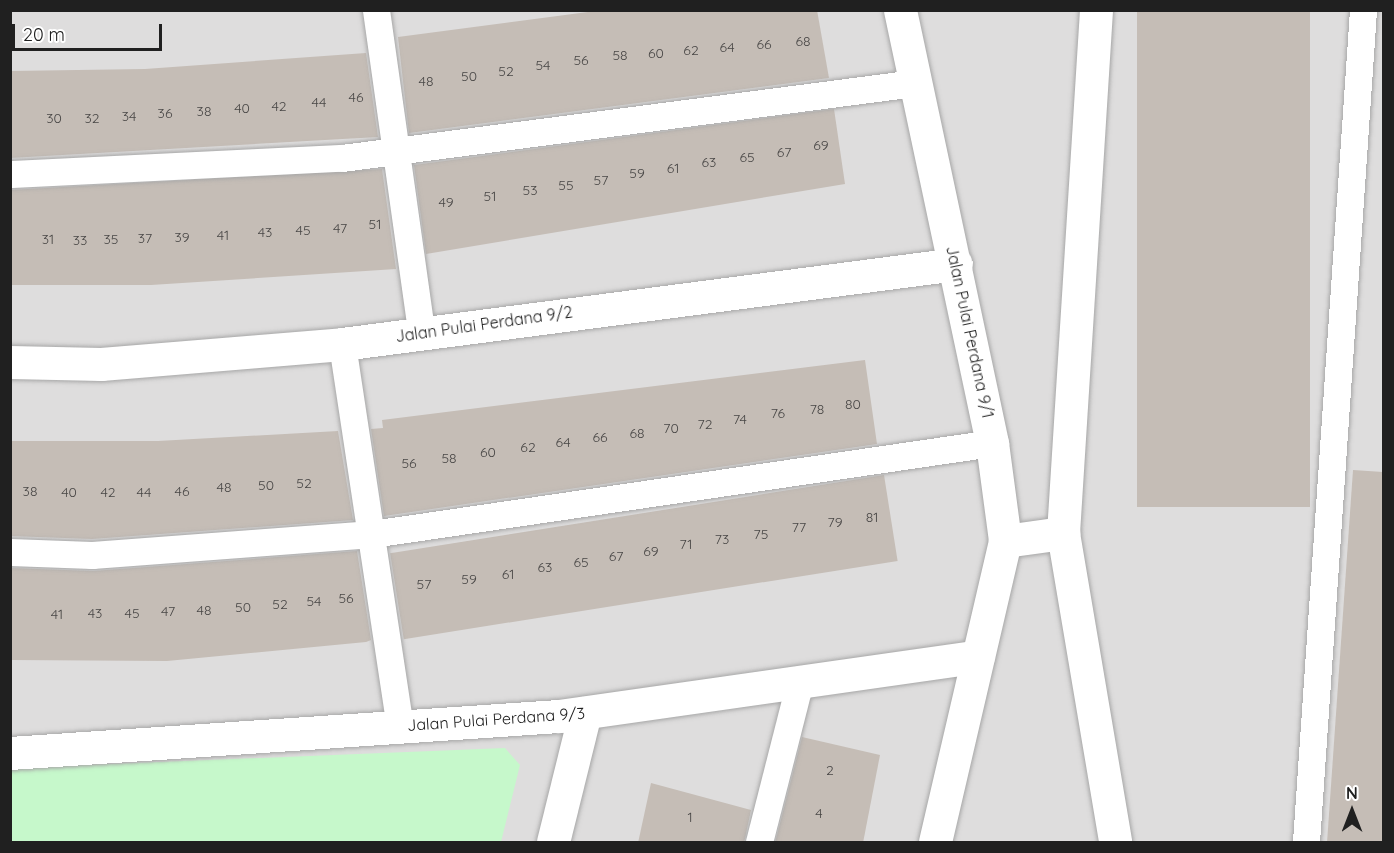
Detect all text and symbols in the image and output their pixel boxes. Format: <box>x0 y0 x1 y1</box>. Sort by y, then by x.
scale bar <box>15 12 165 50</box>
text: 20 m <box>23 23 65 46</box>
house number: 68 <box>795 33 811 49</box>
house number: 66 <box>756 36 772 52</box>
house number: 64 <box>719 39 735 55</box>
house number: 62 <box>683 42 699 58</box>
house number: 60 <box>648 45 664 61</box>
house number: 58 <box>612 47 628 63</box>
house number: 56 <box>573 52 589 68</box>
house number: 54 <box>535 57 551 73</box>
house number: 52 <box>498 63 514 79</box>
house number: 50 <box>461 68 477 84</box>
house number: 48 <box>419 73 433 89</box>
house number: 46 <box>349 89 363 105</box>
house number: 44 <box>312 94 326 110</box>
house number: 42 <box>271 98 287 114</box>
house number: 40 <box>234 100 250 116</box>
house number: 38 <box>197 103 211 119</box>
house number: 36 <box>158 105 172 121</box>
house number: 34 <box>122 108 136 124</box>
house number: 30 <box>46 110 62 126</box>
house number: 32 <box>84 110 100 126</box>
house number: 69 <box>813 137 829 153</box>
house number: 67 <box>777 144 791 160</box>
house number: 65 <box>739 149 755 165</box>
house number: 63 <box>702 154 716 170</box>
house number: 61 <box>667 160 679 176</box>
house number: 59 <box>629 165 645 181</box>
house number: 57 <box>594 172 608 188</box>
house number: 55 <box>558 177 574 193</box>
house number: 53 <box>523 182 537 198</box>
house number: 51 <box>484 188 496 204</box>
house number: 49 <box>439 194 453 210</box>
house number: 51 <box>369 216 381 232</box>
house number: 47 <box>333 220 347 236</box>
house number: 45 <box>295 222 311 238</box>
house number: 43 <box>258 224 272 240</box>
house number: 41 <box>217 227 229 243</box>
house number: 39 <box>174 229 190 245</box>
house number: 37 <box>138 230 152 246</box>
house number: 31 <box>42 231 54 247</box>
house number: 35 <box>104 231 118 247</box>
house number: 33 <box>73 232 87 248</box>
street label: Jalan Pulai Perdana 9/1 <box>942 244 998 420</box>
street label: Jalan Pulai Perdana 9/2 <box>394 302 574 346</box>
house number: 80 <box>845 396 861 412</box>
house number: 78 <box>810 401 824 417</box>
house number: 76 <box>771 405 785 421</box>
house number: 74 <box>733 411 747 427</box>
house number: 72 <box>698 416 712 432</box>
house number: 70 <box>663 420 679 436</box>
house number: 68 <box>629 425 645 441</box>
house number: 66 <box>592 429 608 445</box>
house number: 64 <box>555 434 571 450</box>
house number: 62 <box>520 439 536 455</box>
house number: 60 <box>480 444 496 460</box>
house number: 58 <box>441 450 457 466</box>
house number: 56 <box>401 455 417 471</box>
house number: 52 <box>296 475 312 491</box>
house number: 50 <box>258 477 274 493</box>
house number: 48 <box>217 479 231 495</box>
house number: 38 <box>23 483 37 499</box>
house number: 46 <box>175 483 189 499</box>
house number: 40 <box>61 484 77 500</box>
house number: 42 <box>100 484 116 500</box>
house number: 44 <box>137 484 151 500</box>
house number: 81 <box>866 509 878 525</box>
house number: 79 <box>828 514 842 530</box>
house number: 77 <box>792 519 806 535</box>
house number: 75 <box>754 526 768 542</box>
house number: 73 <box>715 531 729 547</box>
house number: 71 <box>679 536 693 552</box>
house number: 69 <box>643 543 659 559</box>
house number: 67 <box>609 548 623 564</box>
house number: 65 <box>573 554 589 570</box>
house number: 63 <box>538 559 552 575</box>
house number: 61 <box>502 566 514 582</box>
house number: 59 <box>461 571 477 587</box>
house number: 57 <box>417 576 431 592</box>
house number: 56 <box>338 590 354 606</box>
house number: 54 <box>306 593 322 609</box>
house number: 52 <box>272 596 288 612</box>
house number: 50 <box>235 599 251 615</box>
house number: 48 <box>197 602 211 618</box>
house number: 47 <box>161 603 175 619</box>
house number: 43 <box>88 605 102 621</box>
house number: 45 <box>124 605 140 621</box>
house number: 41 <box>51 606 63 622</box>
street label: Jalan Pulai Perdana 9/3 <box>406 703 586 735</box>
house number: 2 <box>826 762 834 778</box>
north arrow <box>1322 781 1382 841</box>
text: N <box>1346 783 1358 803</box>
house number: 4 <box>815 805 823 821</box>
house number: 1 <box>687 809 693 825</box>

